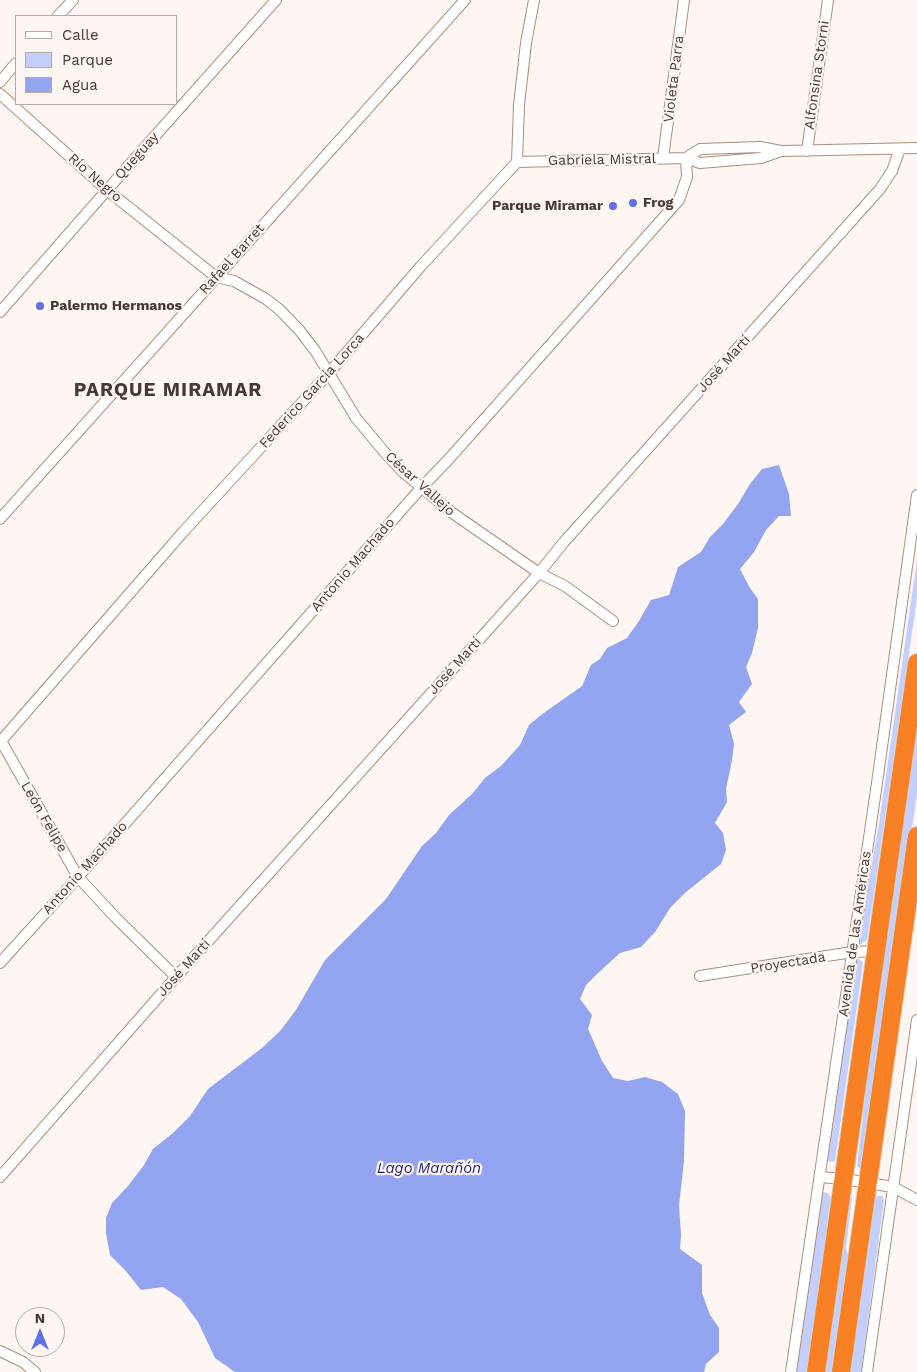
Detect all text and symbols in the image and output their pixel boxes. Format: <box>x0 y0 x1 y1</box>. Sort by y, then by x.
legend <box>15 15 178 105</box>
street label: Alfonsina Storni <box>801 20 833 130</box>
text: Calle <box>62 26 99 44</box>
street label: Violeta Parra <box>660 35 688 123</box>
text: Parque <box>62 51 113 69</box>
text: Agua <box>62 76 98 94</box>
street label: Queguay <box>111 129 163 183</box>
street label: Río Negro <box>65 150 125 206</box>
street label: Gabriela Mistral <box>548 151 656 169</box>
place label: Frog <box>643 195 673 211</box>
marker: Frog <box>627 197 639 209</box>
place label: Parque Miramar <box>492 198 603 214</box>
marker: Parque Miramar <box>607 200 619 212</box>
street label: Rafael Barret <box>196 220 268 298</box>
place label: Palermo Hermanos <box>50 298 182 314</box>
marker: Palermo Hermanos <box>34 300 46 312</box>
street label: Federico García Lorca <box>256 330 368 452</box>
street label: José Martí <box>694 332 754 396</box>
district label: PARQUE MIRAMAR <box>72 379 264 401</box>
street label: César Vallejo <box>382 448 458 520</box>
street label: Antonio Machado <box>308 515 398 615</box>
street label: José Martí <box>425 634 485 698</box>
street label: León Felipe <box>17 779 71 855</box>
street label: Antonio Machado <box>39 818 131 918</box>
street label: Avenida de las Américas <box>835 850 875 1018</box>
street label: José Martí <box>154 936 214 1000</box>
street label: Proyectada <box>749 949 827 977</box>
water label: Lago Marañón <box>377 1160 481 1178</box>
north arrow <box>15 1307 65 1357</box>
text: N <box>35 1310 45 1326</box>

